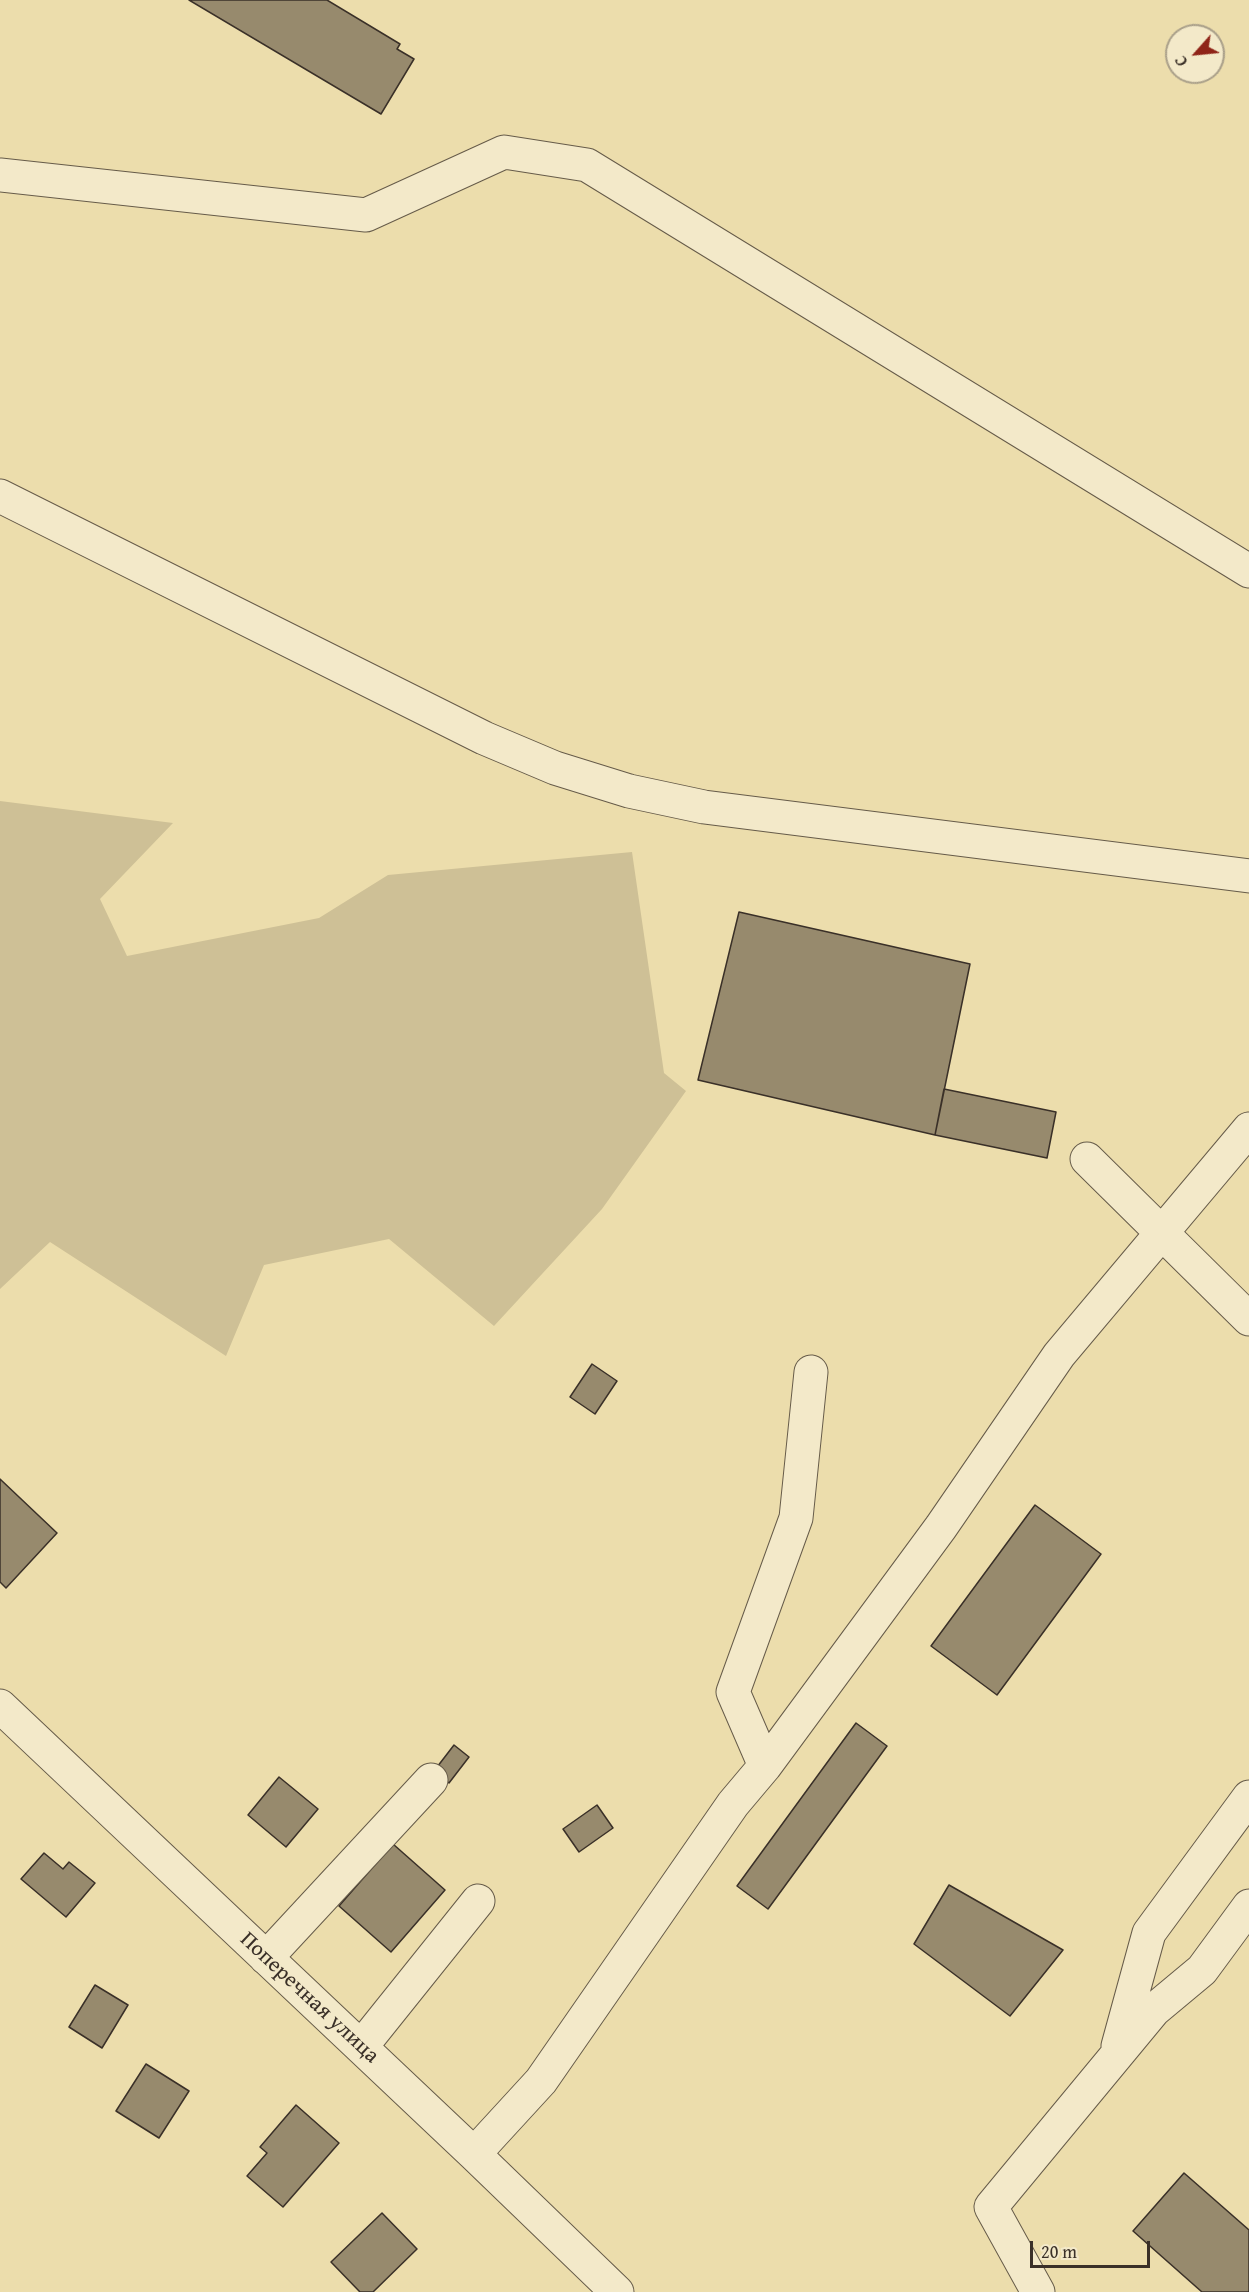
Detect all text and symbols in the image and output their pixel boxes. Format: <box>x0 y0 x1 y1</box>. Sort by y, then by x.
north arrow <box>1165 24 1225 84</box>
text: С <box>1168 52 1193 71</box>
street label: Поперечная улица <box>234 1927 384 2069</box>
scale bar <box>1033 2229 1153 2267</box>
text: 20 m <box>1041 2238 1077 2265</box>

